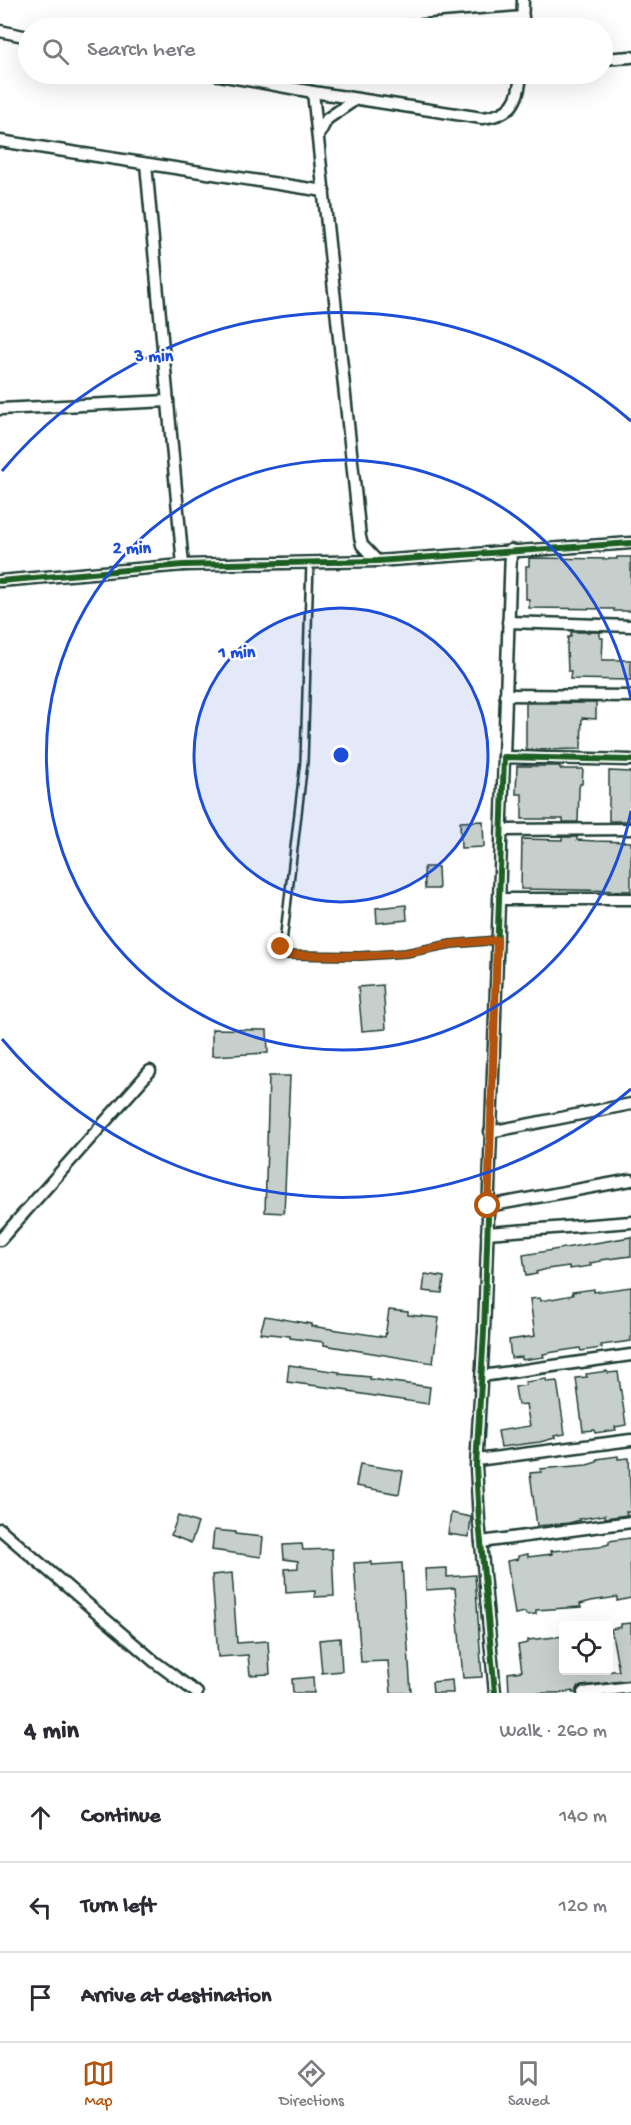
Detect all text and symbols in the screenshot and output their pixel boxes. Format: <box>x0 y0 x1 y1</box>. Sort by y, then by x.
search box <box>18 18 613 84</box>
icon: search <box>39 35 72 68</box>
text: Search here <box>87 38 195 64</box>
text: 3 min <box>134 347 174 368</box>
text: 2 min <box>113 539 152 560</box>
text: 1 min <box>218 643 256 664</box>
centre of rings <box>331 745 351 765</box>
route end <box>267 933 293 959</box>
route start <box>474 1192 500 1218</box>
map controls <box>559 1621 613 1675</box>
button: locate <box>559 1621 613 1675</box>
text: 4 min <box>24 1717 79 1748</box>
text: Walk · 260 m <box>500 1721 607 1744</box>
icon: ahead <box>24 1801 57 1834</box>
text: Continue <box>81 1804 161 1830</box>
text: 140 m <box>559 1806 607 1829</box>
icon: left <box>24 1891 57 1924</box>
text: Turn left <box>81 1894 155 1920</box>
text: 120 m <box>559 1896 607 1919</box>
icon: arrive <box>24 1981 57 2014</box>
text: Arrive at destination <box>81 1984 271 2010</box>
tab: Map <box>82 2057 115 2112</box>
tab: Directions <box>279 2057 344 2112</box>
tab: Saved <box>508 2057 549 2112</box>

